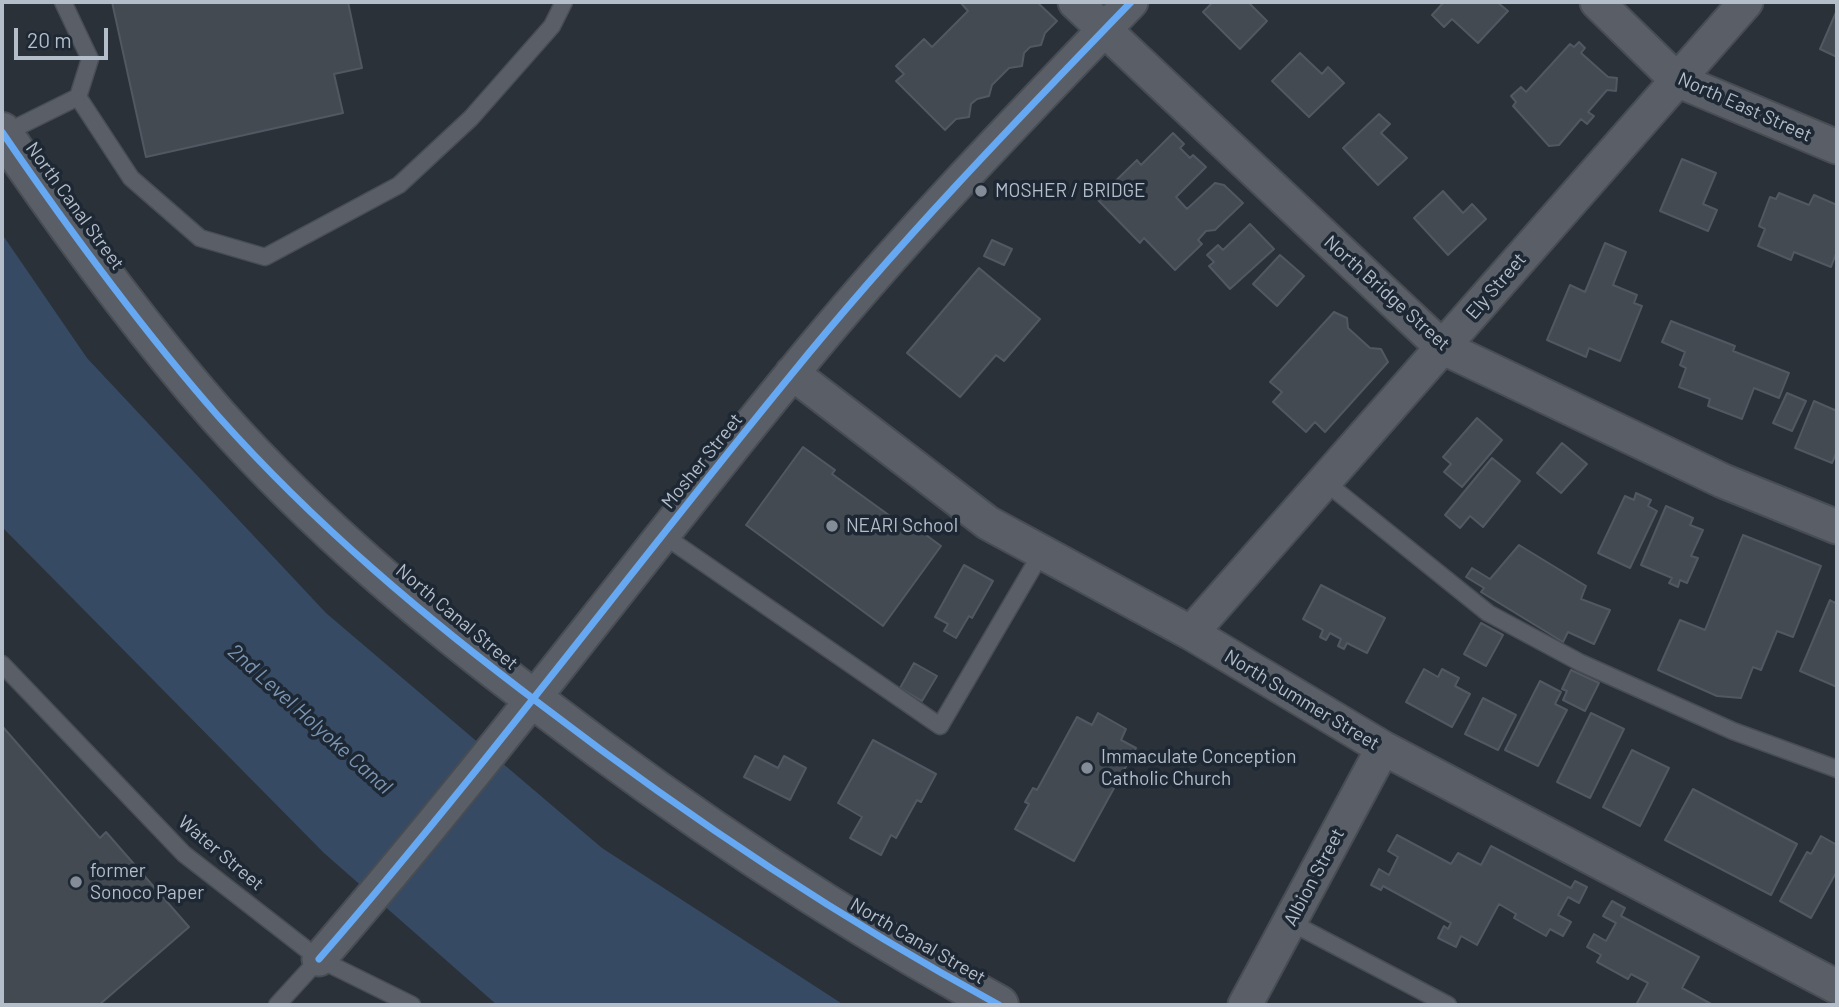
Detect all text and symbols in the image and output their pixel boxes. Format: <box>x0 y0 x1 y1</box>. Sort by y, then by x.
scale bar <box>18 14 112 58</box>
text: 20 m <box>27 27 72 52</box>
street label: North East Street <box>1674 67 1816 147</box>
street label: North Canal Street <box>21 138 129 274</box>
place label: MOSHER / BRIDGE <box>995 180 1146 202</box>
marker: MOSHER / BRIDGE <box>973 183 989 199</box>
street label: North Bridge Street <box>1319 231 1455 355</box>
street label: Ely Street <box>1461 248 1531 324</box>
street label: Mosher Street <box>657 409 747 513</box>
place label: NEARI School <box>846 515 958 537</box>
marker: NEARI School <box>824 518 840 534</box>
street label: North Canal Street <box>391 559 523 675</box>
water label: 2nd Level Holyoke Canal <box>223 639 397 799</box>
street label: North Summer Street <box>1220 645 1384 755</box>
place label: Immaculate Conception Catholic Church <box>1101 746 1296 790</box>
marker: Immaculate Conception Catholic Church <box>1079 760 1095 776</box>
street label: Water Street <box>174 811 268 895</box>
street label: Albion Street <box>1279 824 1349 930</box>
place label: former Sonoco Paper <box>90 860 204 904</box>
marker: former Sonoco Paper <box>68 874 84 890</box>
street label: North Canal Street <box>846 893 990 989</box>

